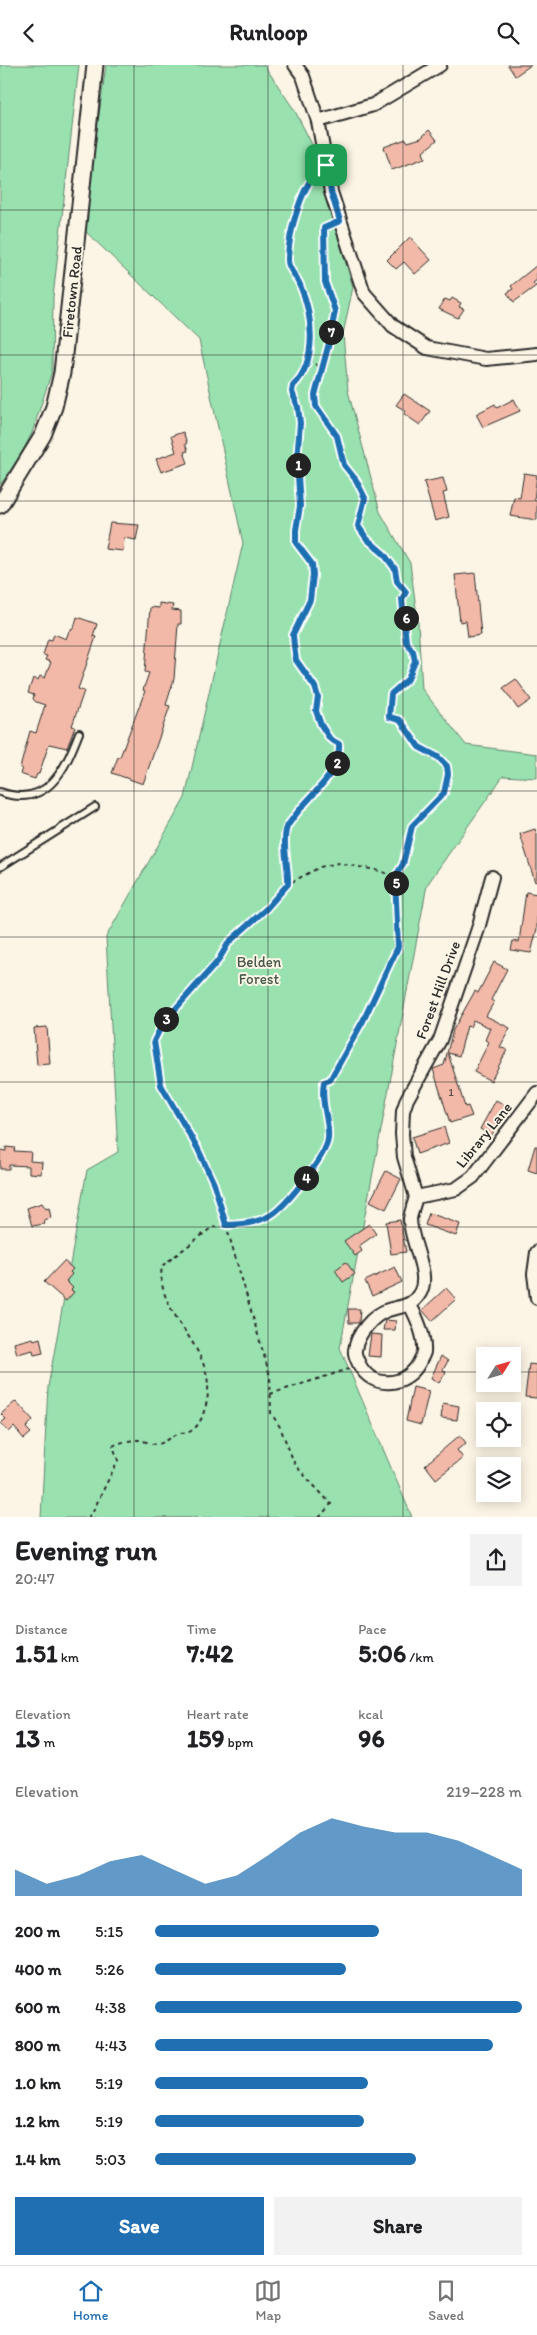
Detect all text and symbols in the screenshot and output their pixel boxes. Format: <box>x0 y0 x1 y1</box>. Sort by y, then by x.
icon: back <box>15 19 43 47</box>
text: Runloop <box>229 19 308 46</box>
icon: search <box>494 19 522 47</box>
pin <box>305 144 347 186</box>
icon: arrive <box>312 151 340 179</box>
street label: Firetown Road <box>58 245 86 339</box>
pin: 7 <box>318 319 344 345</box>
text: 7 <box>328 324 335 341</box>
pin: 1 <box>286 453 310 477</box>
text: 1 <box>295 457 302 474</box>
pin: 6 <box>394 605 418 631</box>
text: 6 <box>403 610 410 627</box>
pin: 2 <box>324 751 350 775</box>
text: 2 <box>334 755 341 772</box>
pin: 5 <box>384 871 408 895</box>
text: 5 <box>393 875 400 892</box>
street label: Forest Hill Drive <box>412 938 464 1042</box>
park label: Belden Forest <box>237 953 282 988</box>
pin: 3 <box>154 1007 178 1031</box>
text: 3 <box>163 1011 170 1028</box>
house number: 1 <box>448 1085 454 1099</box>
street label: Library Lane <box>452 1099 516 1171</box>
pin: 4 <box>294 1165 318 1191</box>
text: 4 <box>302 1170 311 1187</box>
north arrow <box>476 1347 521 1393</box>
map controls <box>476 1347 521 1502</box>
button: locate <box>476 1402 521 1447</box>
button: layers <box>476 1457 521 1502</box>
text: Evening run <box>15 1533 157 1567</box>
button: share <box>470 1534 522 1586</box>
text: 20:47 <box>15 1569 55 1588</box>
text: Distance <box>15 1621 67 1638</box>
text: Time <box>187 1621 217 1638</box>
text: Pace <box>358 1621 386 1638</box>
text: 1.51 <box>15 1638 57 1668</box>
text: 7:42 <box>187 1638 233 1668</box>
text: 5:06 <box>358 1638 406 1668</box>
text: km <box>57 1649 79 1666</box>
text: /km <box>406 1649 434 1666</box>
text: Elevation <box>15 1706 71 1723</box>
text: Heart rate <box>187 1706 249 1723</box>
text: kcal <box>358 1706 383 1723</box>
text: 13 <box>15 1723 40 1753</box>
text: 159 <box>187 1723 224 1753</box>
text: 96 <box>358 1723 385 1753</box>
text: m <box>40 1734 55 1751</box>
text: bpm <box>224 1734 254 1751</box>
text: Elevation <box>15 1782 79 1801</box>
text: 219–228 m <box>446 1782 522 1801</box>
text: 200 m <box>15 1922 60 1941</box>
text: 5:15 <box>95 1922 123 1941</box>
text: 400 m <box>15 1960 61 1979</box>
text: 5:26 <box>95 1960 124 1979</box>
text: 600 m <box>15 1998 60 2017</box>
text: 4:38 <box>95 1998 126 2017</box>
text: 800 m <box>15 2036 61 2055</box>
text: 4:43 <box>95 2036 127 2055</box>
text: 1.0 km <box>15 2074 61 2093</box>
text: 5:19 <box>95 2074 123 2093</box>
text: 1.2 km <box>15 2112 60 2131</box>
text: 5:19 <box>95 2112 123 2131</box>
text: 1.4 km <box>15 2150 61 2169</box>
text: 5:03 <box>95 2150 126 2169</box>
button: Save <box>15 2197 264 2255</box>
button: Share <box>274 2197 522 2255</box>
tab: Home <box>73 2277 108 2324</box>
tab: Map <box>254 2277 282 2324</box>
tab: Saved <box>428 2277 464 2324</box>

